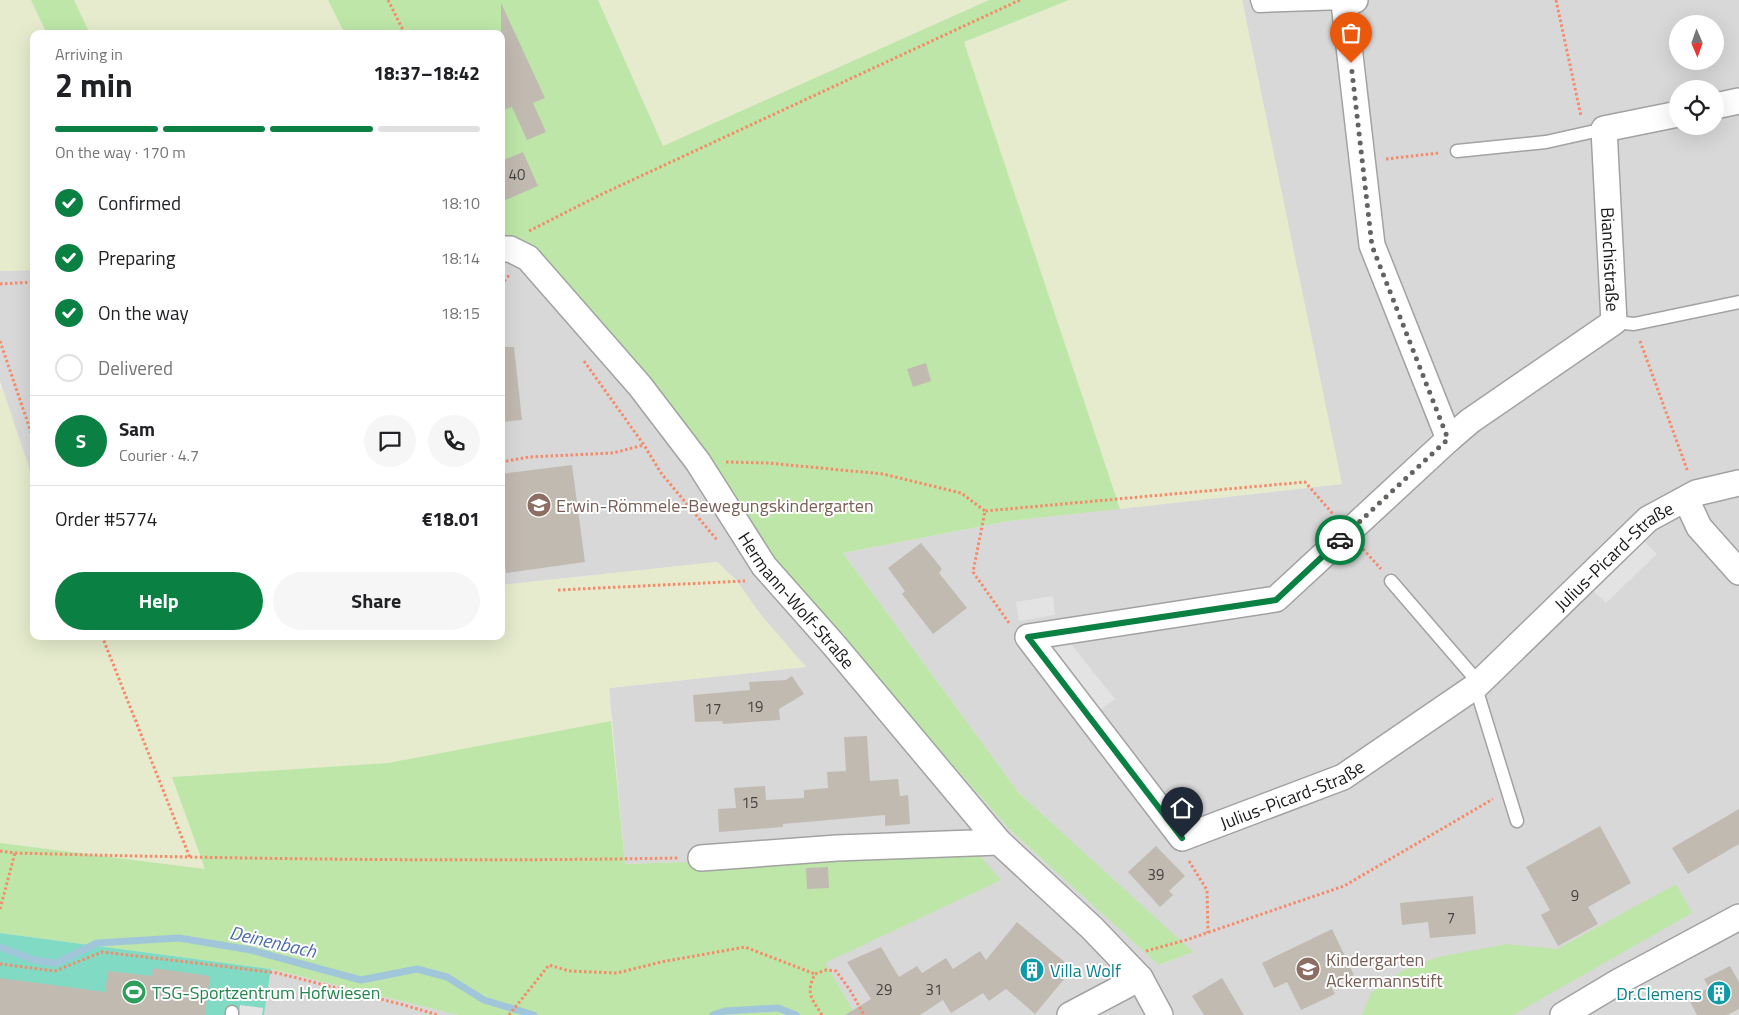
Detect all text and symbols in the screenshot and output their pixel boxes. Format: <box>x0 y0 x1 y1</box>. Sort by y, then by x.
pin <box>1330 12 1372 63</box>
north arrow <box>1669 15 1724 70</box>
map controls <box>1669 15 1724 135</box>
icon: bag <box>1337 19 1365 47</box>
text: Arriving in <box>55 42 123 66</box>
text: 18:37–18:42 <box>373 58 480 87</box>
text: 2 min <box>55 61 133 109</box>
button: locate <box>1669 80 1724 135</box>
text: On the way · 170 m <box>55 140 186 164</box>
house number: 40 <box>509 163 525 186</box>
text: Confirmed <box>98 188 181 217</box>
icon: check <box>55 189 83 217</box>
text: 18:10 <box>441 191 480 215</box>
street label: Bianchistraße <box>1595 206 1627 312</box>
text: Preparing <box>98 243 175 272</box>
icon: check <box>55 244 83 272</box>
text: 18:14 <box>441 246 480 270</box>
text: On the way <box>98 298 189 327</box>
icon: check <box>55 299 83 327</box>
text: 18:15 <box>441 301 480 325</box>
text: Delivered <box>98 353 173 382</box>
text: Sam <box>119 414 155 443</box>
button: chat <box>364 415 416 467</box>
button: phone <box>428 415 480 467</box>
text: S <box>76 426 86 455</box>
text: Courier · 4.7 <box>119 443 199 467</box>
school or university icon: Erwin-Römmele-Bewegungskindergarten <box>526 492 552 518</box>
place label: Erwin-Römmele-Bewegungskindergarten <box>556 492 874 519</box>
street label: Julius-Picard-Straße <box>1548 494 1678 617</box>
text: Order #5774 <box>55 504 157 533</box>
text: €18.01 <box>422 504 480 533</box>
courier <box>1315 515 1365 565</box>
street label: Hermann-Wolf-Straße <box>732 526 862 674</box>
icon: car <box>1326 526 1354 554</box>
button: Help <box>55 572 263 630</box>
button: Share <box>273 572 480 630</box>
house number: 19 <box>747 695 763 718</box>
house number: 17 <box>705 697 721 720</box>
street label: Julius-Picard-Straße <box>1216 753 1369 836</box>
pin <box>1161 787 1203 838</box>
house number: 15 <box>742 791 758 814</box>
icon: home <box>1168 794 1196 822</box>
house number: 39 <box>1148 863 1164 886</box>
house number: 9 <box>1571 884 1579 907</box>
house number: 7 <box>1447 906 1455 929</box>
water label: Deinenbach <box>227 917 320 965</box>
place label: Kindergarten Ackermannstift <box>1326 946 1443 994</box>
school or university icon: Kindergarten Ackermannstift <box>1295 956 1321 982</box>
building icon: Villa Wolf <box>1019 957 1045 983</box>
place label: Villa Wolf <box>1050 957 1121 984</box>
house number: 29 <box>876 978 892 1001</box>
house number: 31 <box>926 978 942 1001</box>
sports icon: TSG-Sportzentrum Hofwiesen <box>121 979 147 1005</box>
place label: TSG-Sportzentrum Hofwiesen <box>152 979 380 1006</box>
place label: Dr.Clemens <box>1616 980 1702 1007</box>
building icon: Dr.Clemens <box>1706 980 1732 1006</box>

